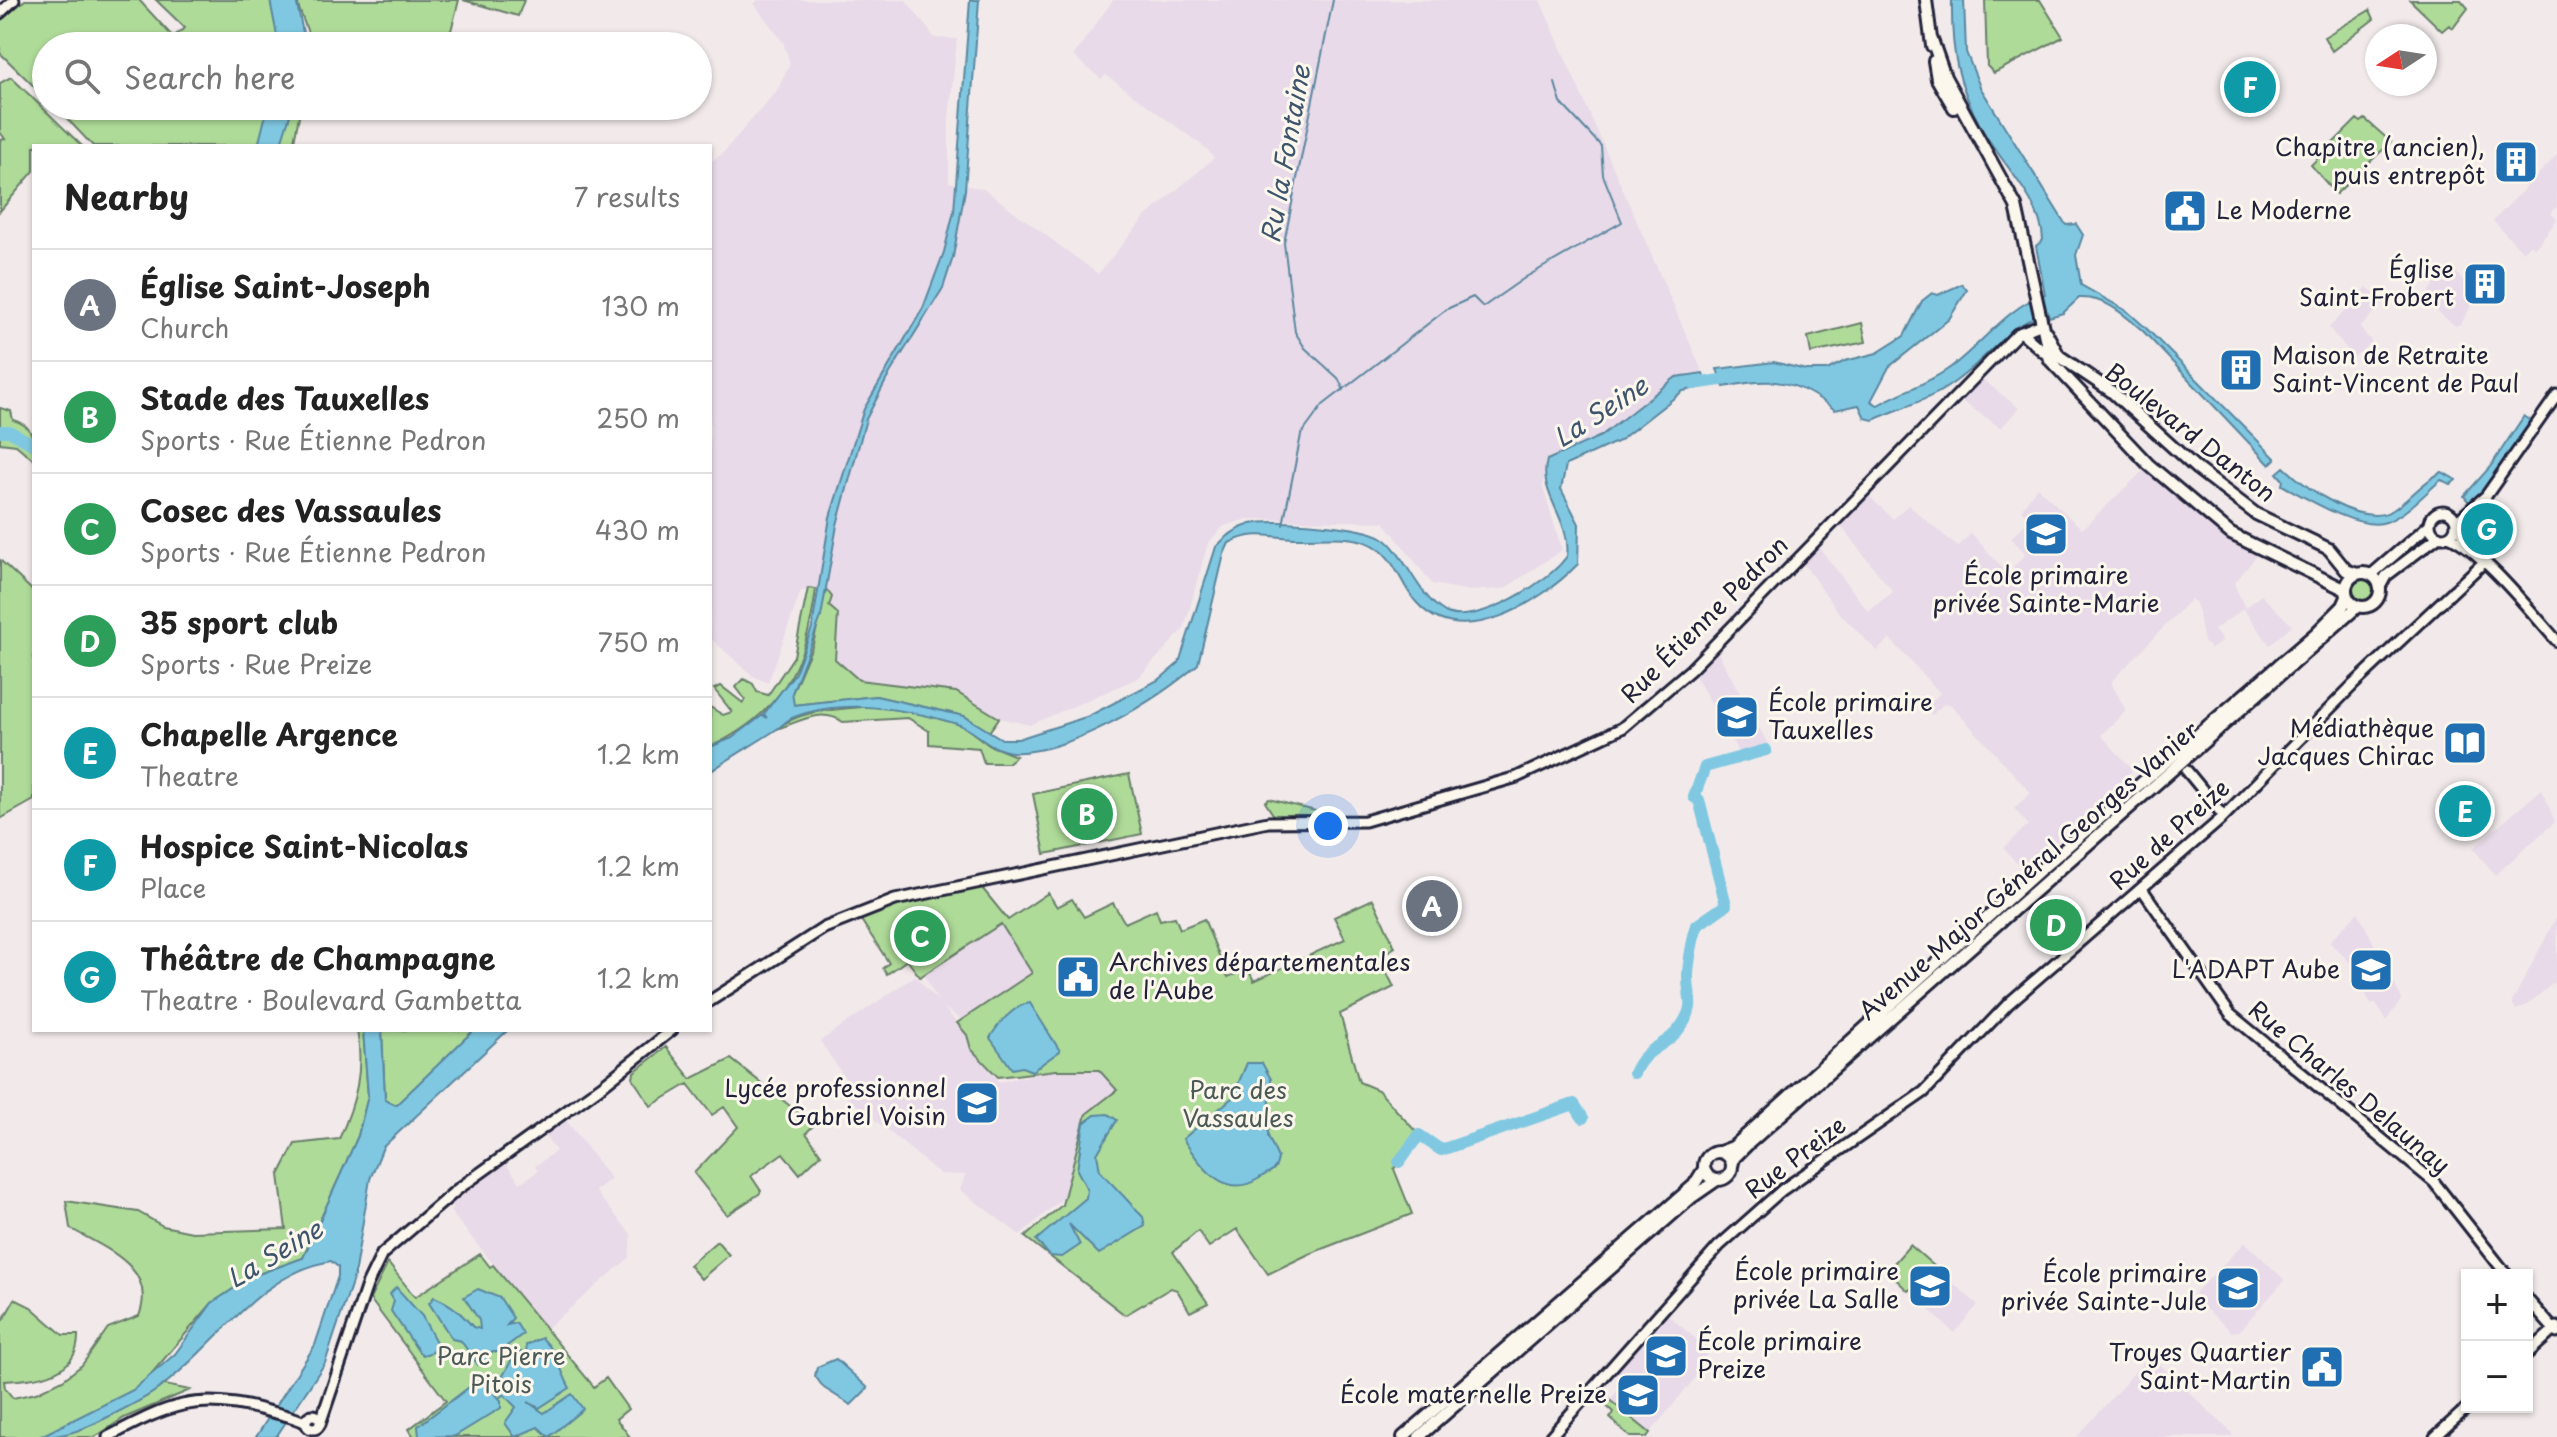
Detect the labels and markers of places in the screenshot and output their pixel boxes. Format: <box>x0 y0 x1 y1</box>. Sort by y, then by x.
pin: F <box>2224 57 2276 117</box>
place label: Chapitre (ancien), puis entrepôt <box>2275 128 2485 192</box>
building icon: Chapitre (ancien), puis entrepôt <box>2492 138 2540 186</box>
public building icon: Le Moderne <box>2161 187 2209 235</box>
place label: Le Moderne <box>2216 191 2352 227</box>
place label: Église Saint-Frobert <box>2299 250 2454 314</box>
building icon: Église Saint-Frobert <box>2461 260 2509 308</box>
place label: Maison de Retraite Saint-Vincent de Paul <box>2272 336 2519 400</box>
building icon: Maison de Retraite Saint-Vincent de Paul <box>2217 346 2265 394</box>
pin: G <box>2461 499 2513 559</box>
school or university icon: École primaire privée Sainte-Marie <box>2022 510 2070 558</box>
place label: École primaire privée Sainte-Marie <box>1932 556 2160 620</box>
place label: École primaire Tauxelles <box>1768 683 1933 747</box>
school or university icon: École primaire Tauxelles <box>1713 693 1761 741</box>
place label: Médiathèque Jacques Chirac <box>2258 709 2434 773</box>
library icon: Médiathèque Jacques Chirac <box>2441 719 2489 767</box>
pin: E <box>2439 781 2491 841</box>
pin: B <box>1061 784 1113 844</box>
pin: A <box>1406 876 1458 936</box>
pin: D <box>2030 895 2082 955</box>
pin: C <box>894 906 946 966</box>
place label: Archives départementales de l'Aube <box>1109 943 1410 1007</box>
school or university icon: L'ADAPT Aube <box>2347 946 2395 994</box>
place label: L'ADAPT Aube <box>2172 950 2340 986</box>
public building icon: Archives départementales de l'Aube <box>1054 953 1102 1001</box>
place label: Lycée professionnel Gabriel Voisin <box>724 1069 946 1133</box>
school or university icon: Lycée professionnel Gabriel Voisin <box>953 1079 1001 1127</box>
place label: École primaire privée La Salle <box>1733 1252 1899 1316</box>
place label: École primaire privée Sainte-Jule <box>2001 1254 2207 1318</box>
school or university icon: École primaire privée La Salle <box>1906 1262 1954 1310</box>
school or university icon: École primaire privée Sainte-Jule <box>2214 1264 2262 1312</box>
place label: École primaire Preize <box>1697 1322 1862 1386</box>
school or university icon: École primaire Preize <box>1642 1332 1690 1380</box>
place label: Troyes Quartier Saint-Martin <box>2109 1333 2291 1397</box>
public building icon: Troyes Quartier Saint-Martin <box>2298 1343 2346 1391</box>
school or university icon: École maternelle Preize <box>1614 1371 1662 1419</box>
place label: École maternelle Preize <box>1340 1375 1607 1411</box>

